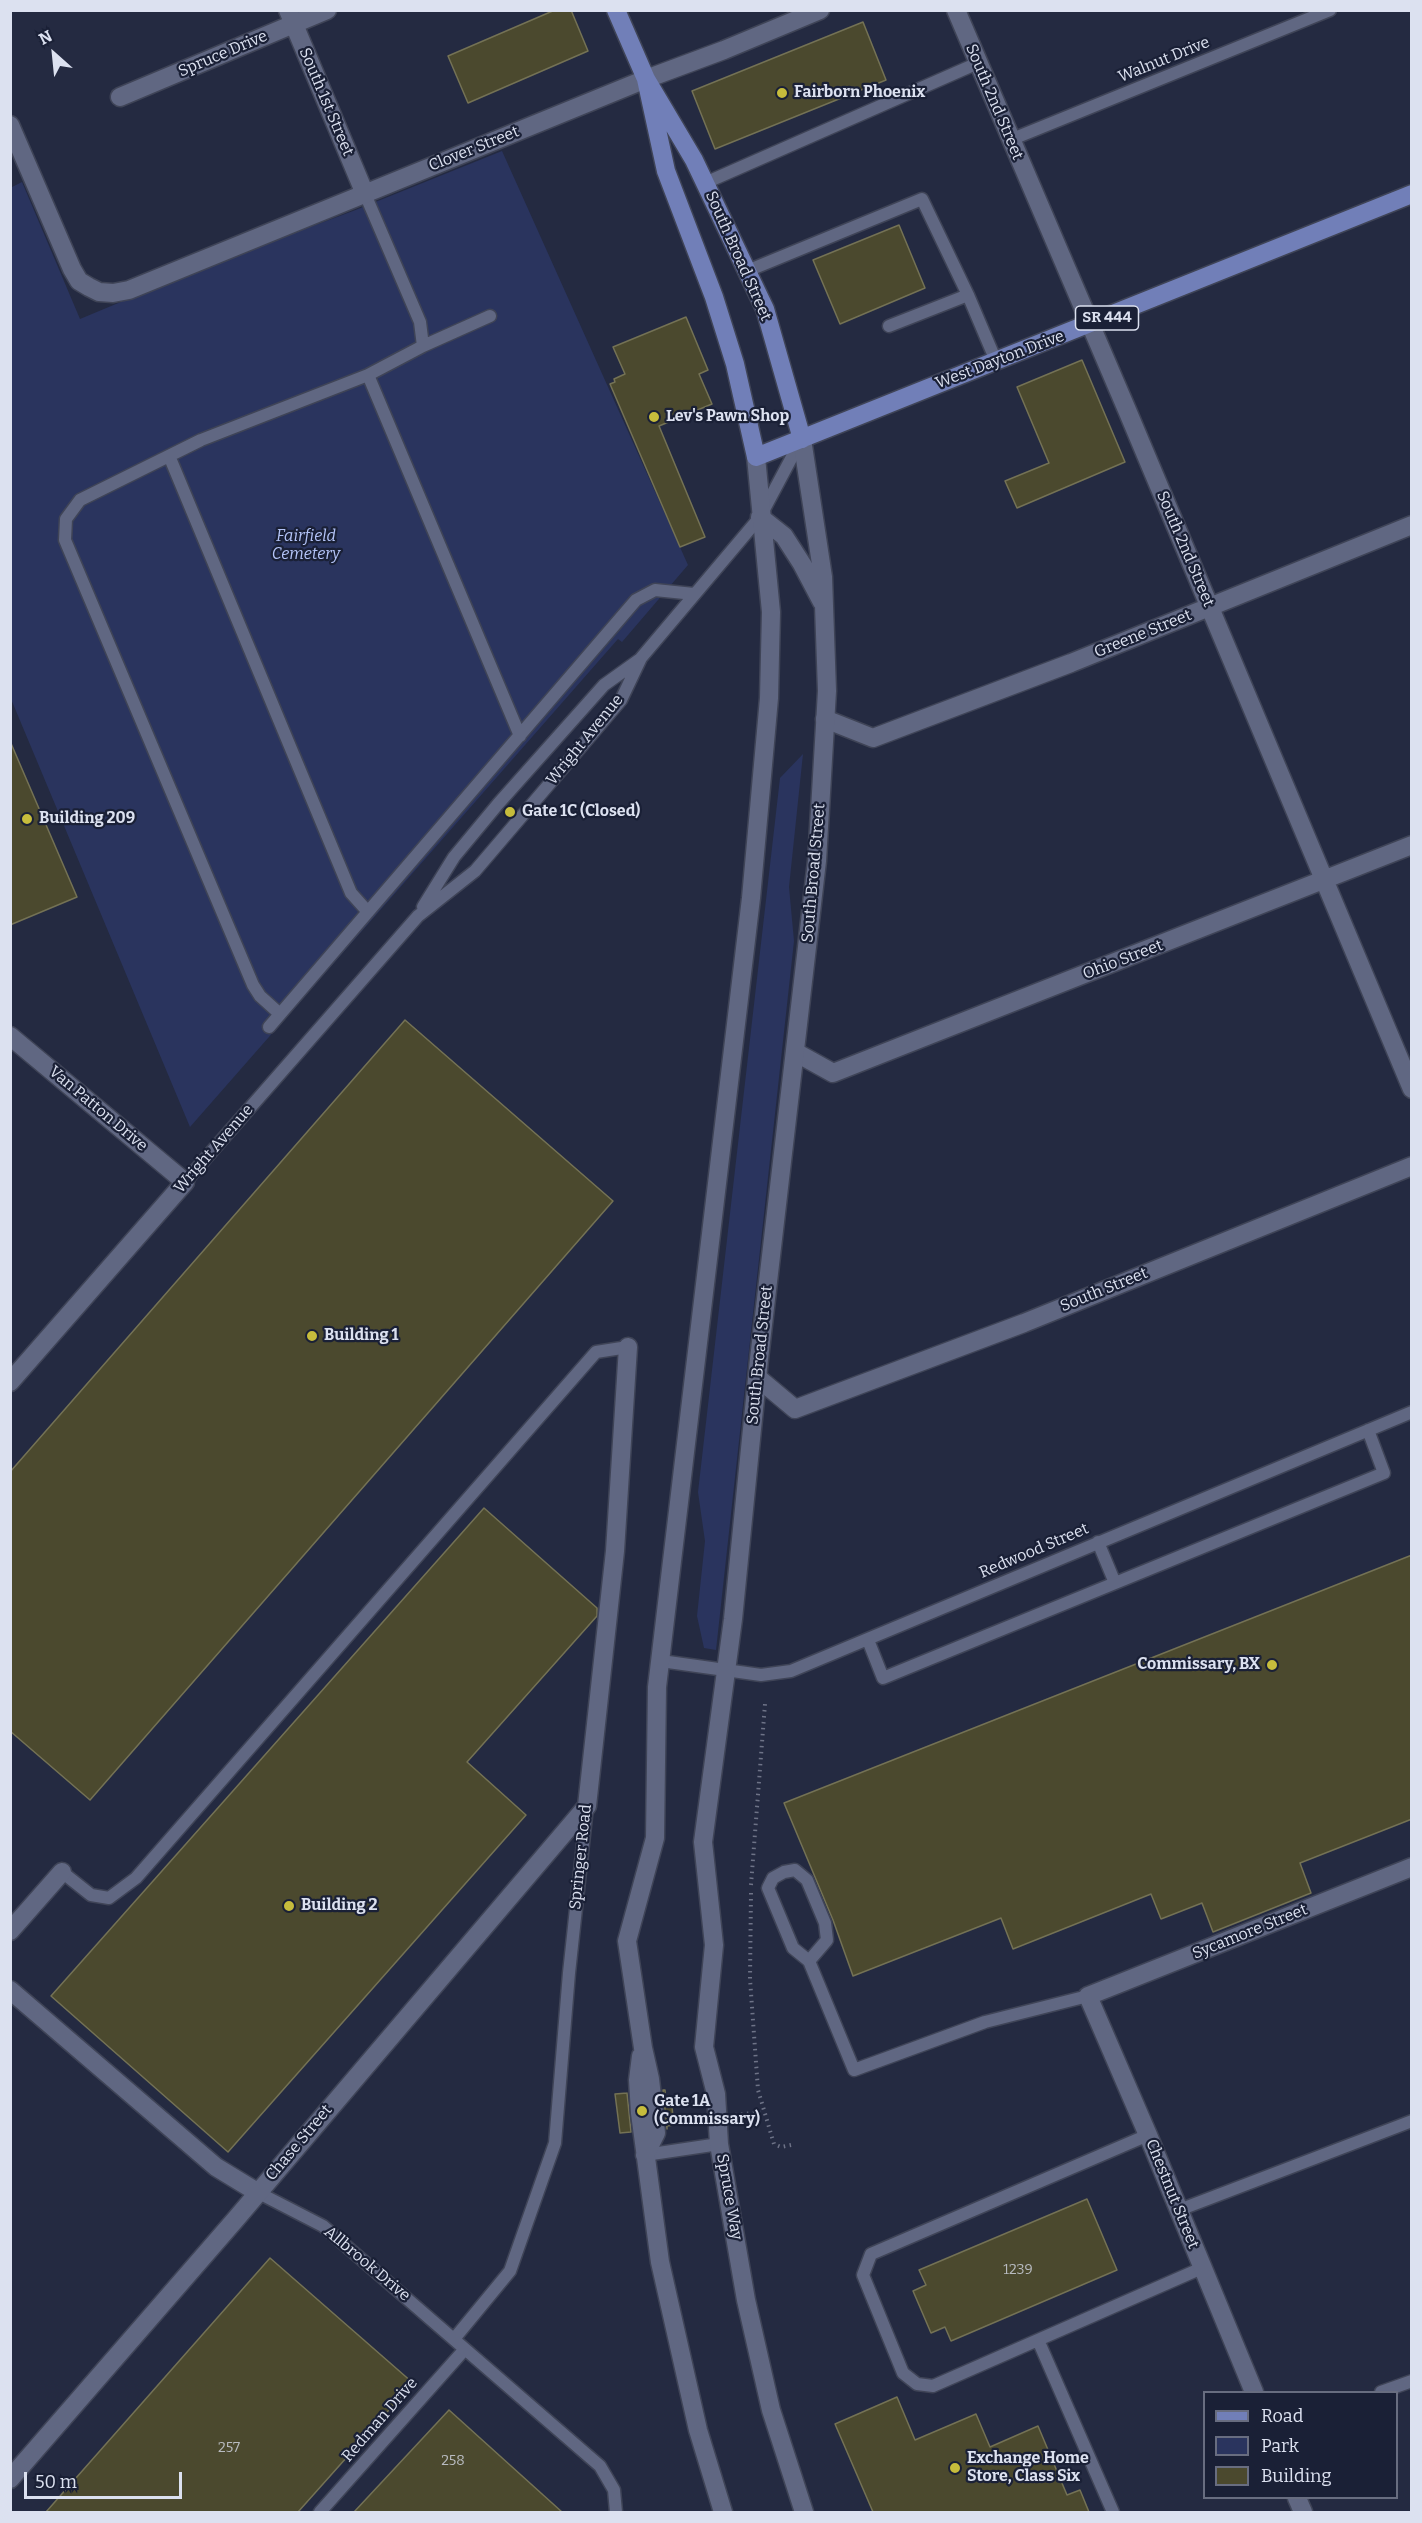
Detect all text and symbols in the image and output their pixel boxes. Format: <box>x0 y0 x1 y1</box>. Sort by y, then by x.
north arrow <box>24 24 84 84</box>
text: N <box>36 26 55 49</box>
street label: Spruce Drive <box>176 27 270 81</box>
street label: Walnut Drive <box>1115 33 1213 87</box>
street label: South 2nd Street <box>961 41 1027 163</box>
street label: South 1st Street <box>295 45 357 159</box>
place label: Fairborn Phoenix <box>794 83 925 103</box>
marker: Fairborn Phoenix <box>775 86 789 100</box>
street label: Clover Street <box>426 122 522 176</box>
street label: South Broad Street <box>701 188 775 324</box>
road number: SR 444 <box>1076 306 1138 330</box>
street label: West Dayton Drive <box>933 327 1067 393</box>
place label: Lev's Pawn Shop <box>666 407 789 427</box>
marker: Lev's Pawn Shop <box>647 410 661 424</box>
street label: South 2nd Street <box>1152 488 1218 610</box>
park label: Fairfield Cemetery <box>272 527 340 565</box>
street label: Greene Street <box>1092 606 1194 662</box>
street label: Wright Avenue <box>543 691 627 789</box>
place label: Gate 1C (Closed) <box>522 802 640 822</box>
street label: South Broad Street <box>798 803 830 943</box>
marker: Gate 1C (Closed) <box>503 805 517 819</box>
place label: Building 209 <box>39 809 135 829</box>
marker: Building 209 <box>20 812 34 826</box>
street label: Ohio Street <box>1080 936 1166 984</box>
street label: Van Patton Drive <box>45 1062 151 1156</box>
street label: Wright Avenue <box>170 1101 258 1197</box>
street label: South Street <box>1058 1264 1150 1316</box>
street label: South Broad Street <box>743 1284 777 1426</box>
place label: Building 1 <box>324 1326 398 1346</box>
marker: Building 1 <box>305 1329 319 1343</box>
street label: Redwood Street <box>976 1519 1092 1583</box>
place label: Commissary, BX <box>1137 1655 1260 1675</box>
marker: Commissary, BX <box>1265 1658 1279 1672</box>
street label: Springer Road <box>566 1803 596 1911</box>
place label: Building 2 <box>301 1896 378 1916</box>
marker: Building 2 <box>282 1899 296 1913</box>
street label: Sycamore Street <box>1190 1900 1310 1964</box>
place label: Gate 1A (Commissary) <box>654 2092 760 2130</box>
street label: Chase Street <box>262 2101 336 2185</box>
marker: Gate 1A (Commissary) <box>635 2104 649 2118</box>
street label: Chestnut Street <box>1141 2137 1203 2251</box>
street label: Spruce Way <box>712 2152 746 2242</box>
street label: Allbrook Drive <box>320 2222 414 2306</box>
house number: 1239 <box>1003 2262 1033 2278</box>
street label: Redman Drive <box>338 2374 422 2466</box>
legend <box>1203 2391 1398 2499</box>
text: Road <box>1261 2405 1303 2427</box>
text: Park <box>1261 2435 1299 2457</box>
house number: 257 <box>218 2440 240 2456</box>
place label: Exchange Home Store, Class Six <box>967 2449 1089 2487</box>
house number: 258 <box>441 2453 465 2469</box>
scale bar <box>27 2460 184 2498</box>
marker: Exchange Home Store, Class Six <box>948 2461 962 2475</box>
text: Building <box>1261 2465 1332 2487</box>
text: 50 m <box>35 2471 77 2493</box>

